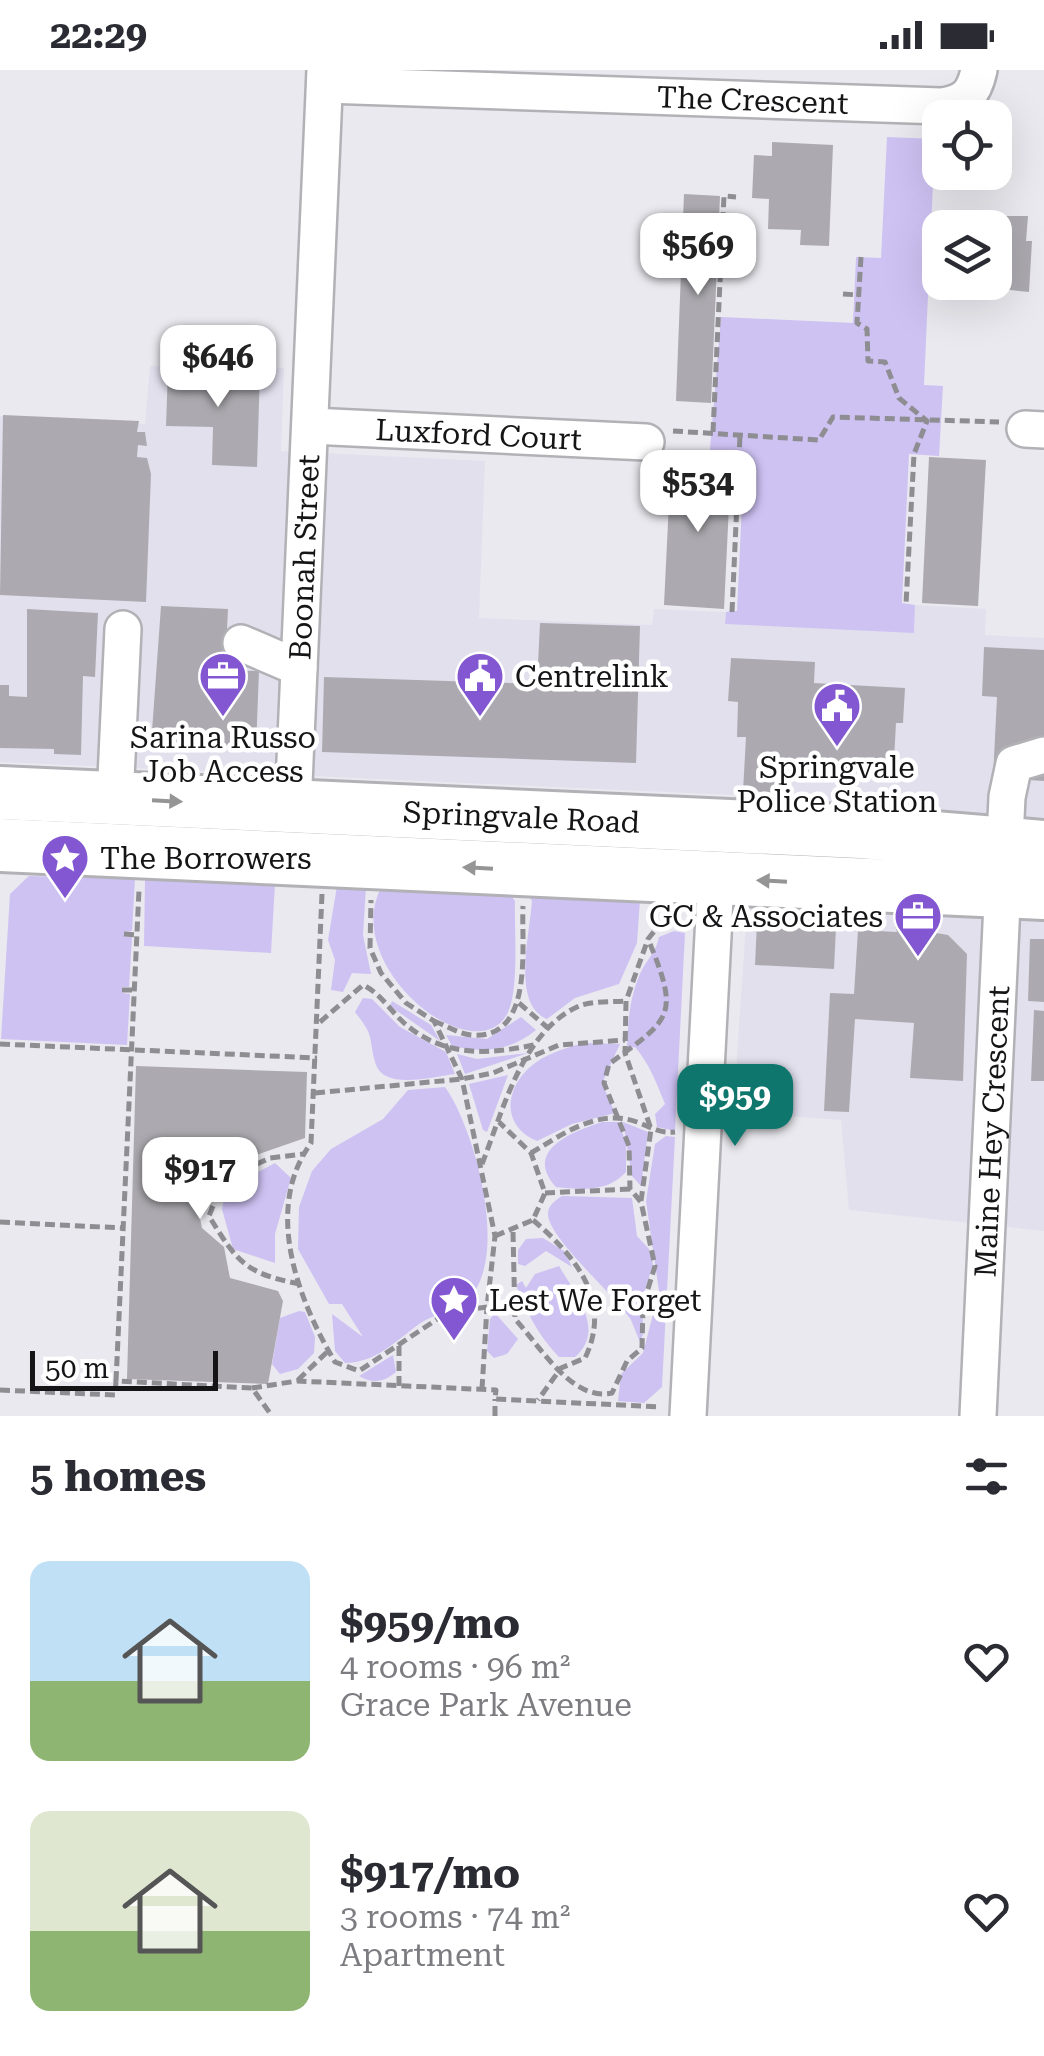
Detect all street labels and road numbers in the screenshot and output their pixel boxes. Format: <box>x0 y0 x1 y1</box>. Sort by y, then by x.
street label: The Crescent <box>656 79 849 120</box>
street label: Luxford Court <box>375 412 583 456</box>
street label: Boonah Street <box>282 454 326 661</box>
street label: Springvale Road <box>402 794 641 839</box>
street label: Maine Hey Crescent <box>967 985 1016 1278</box>

